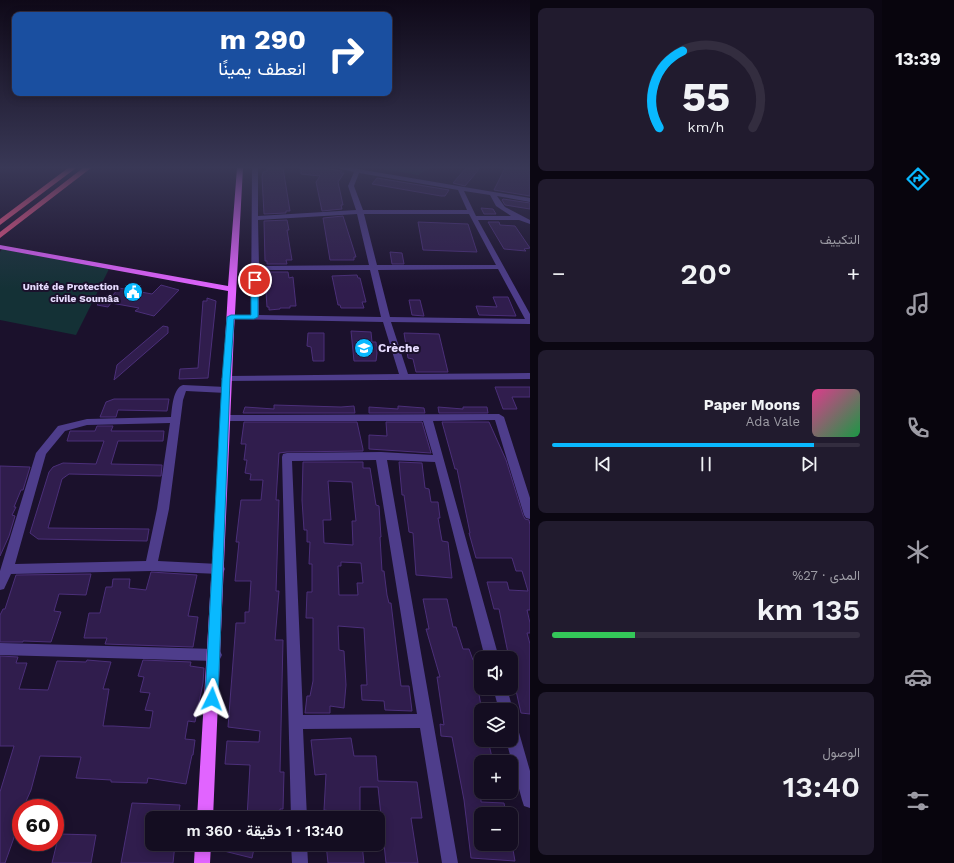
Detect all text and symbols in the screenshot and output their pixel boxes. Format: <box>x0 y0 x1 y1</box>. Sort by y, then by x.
text: 290 m <box>220 23 306 56</box>
icon: right <box>320 28 372 80</box>
text: 13:39 <box>895 48 941 69</box>
text: انعطف يمينًا <box>218 58 306 79</box>
text: 55 <box>682 71 730 120</box>
text: km/h <box>688 118 724 134</box>
icon: directions <box>904 165 932 193</box>
text: التكييف <box>820 232 860 247</box>
text: 20° <box>680 256 732 291</box>
text: − <box>552 261 565 286</box>
text: + <box>847 261 860 286</box>
pin <box>238 263 272 297</box>
icon: arrive <box>244 269 266 291</box>
place label: Unité de Protection civile Soumâa <box>23 281 119 304</box>
public building icon: Unité de Protection civile Soumâa <box>122 281 144 303</box>
icon: music <box>904 290 932 318</box>
school or university icon: Crèche <box>353 337 375 359</box>
place label: Crèche <box>378 341 419 355</box>
text: Paper Moons <box>704 396 800 414</box>
text: Ada Vale <box>746 414 800 429</box>
icon: phone <box>904 414 932 442</box>
icon: previous <box>592 453 614 475</box>
icon: pause <box>695 453 717 475</box>
icon: next <box>798 453 820 475</box>
icon: climate <box>904 538 932 566</box>
text: المدى · 27% <box>792 568 860 583</box>
text: 135 km <box>757 592 860 627</box>
map controls <box>474 651 518 851</box>
button: sound <box>474 651 518 695</box>
icon: car <box>904 663 932 691</box>
position arrow <box>191 678 233 720</box>
button: layers <box>474 703 518 747</box>
text: الوصول <box>822 745 860 760</box>
button: + <box>474 755 518 799</box>
text: 13:40 <box>783 769 860 804</box>
icon: filters <box>904 787 932 815</box>
speed limit sign: 60 <box>12 799 64 851</box>
button: − <box>474 807 518 851</box>
text: 13:40 · 1 دقيقة · 360 m <box>186 822 344 840</box>

